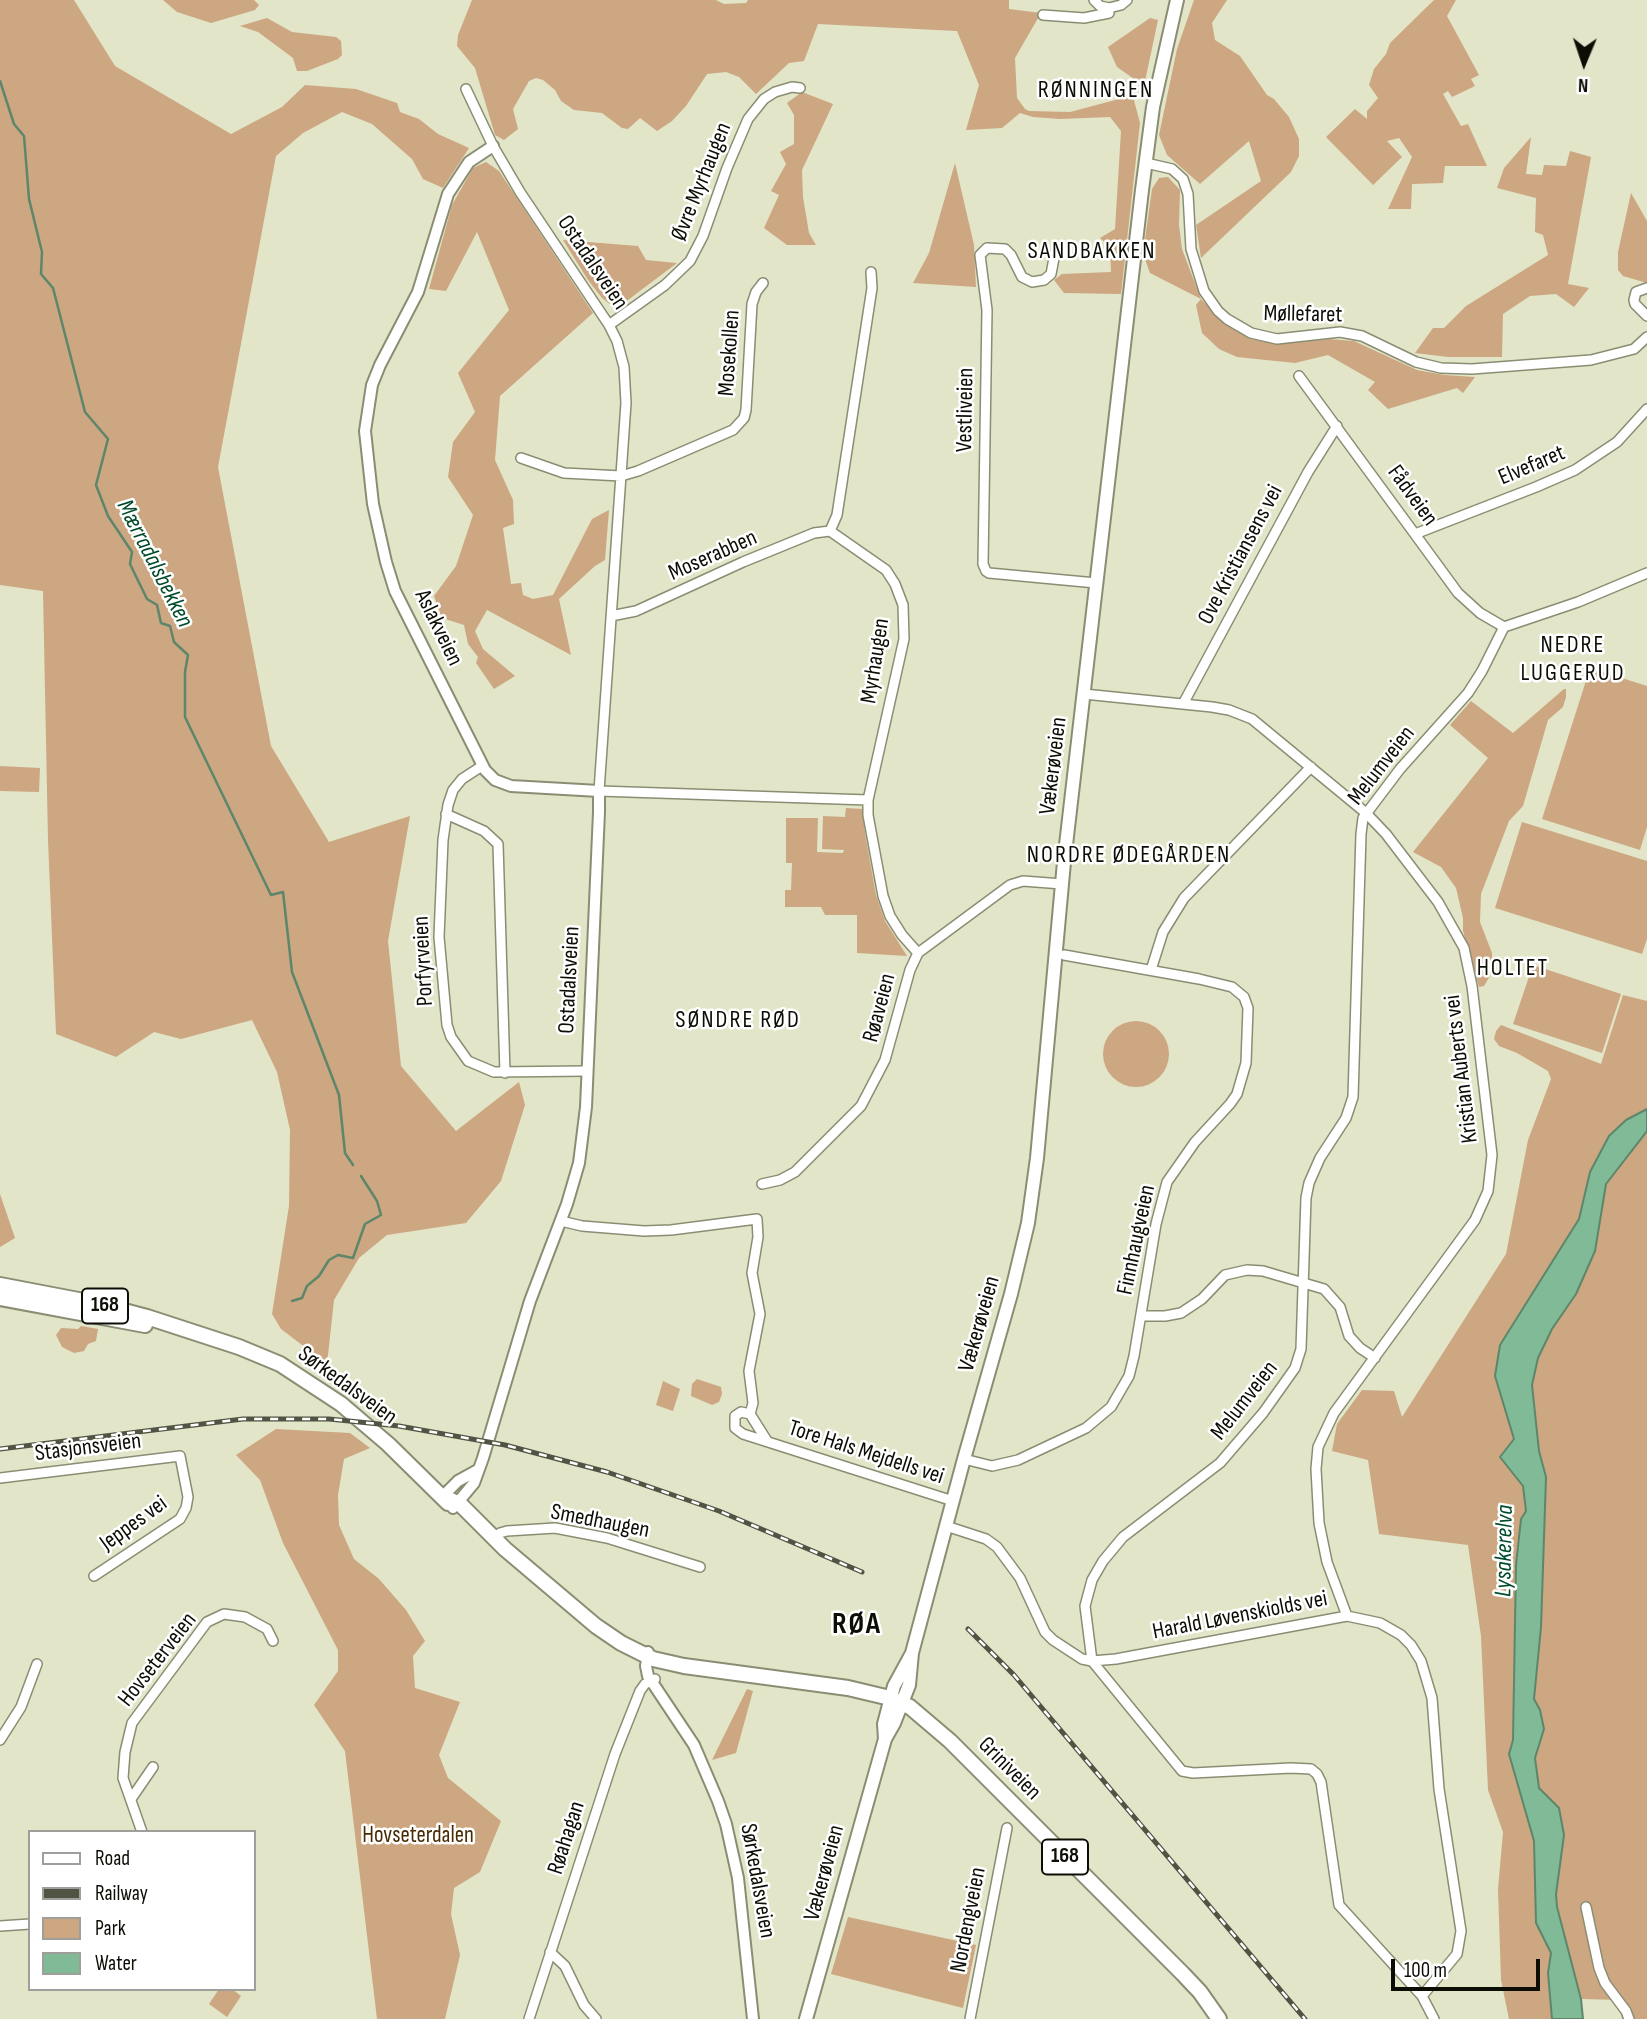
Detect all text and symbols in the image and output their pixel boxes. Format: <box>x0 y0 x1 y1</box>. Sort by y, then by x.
north arrow <box>1549 28 1619 98</box>
text: N <box>1578 73 1589 96</box>
district label: RØNNINGEN <box>1039 77 1153 105</box>
street label: Øvre Myrhaugen <box>666 119 738 245</box>
street label: Ostadalsveien <box>550 211 634 315</box>
district label: SANDBAKKEN <box>1029 238 1155 266</box>
street label: Møllefaret <box>1263 301 1343 329</box>
street label: Mosekollen <box>713 309 747 397</box>
street label: Vestliveien <box>951 368 981 452</box>
street label: Elvefaret <box>1495 440 1569 492</box>
street label: Fådveien <box>1381 460 1443 532</box>
street label: Ove Kristiansens vei <box>1193 481 1289 629</box>
water label: Mærradalsbekken <box>110 495 198 633</box>
street label: Moserabben <box>664 524 762 588</box>
street label: Aslakveien <box>408 585 468 671</box>
street label: Myrhaugen <box>856 617 896 705</box>
district label: NEDRE LUGGERUD <box>1522 632 1624 688</box>
street label: Vækerøveien <box>1034 716 1074 816</box>
street label: Melumveien <box>1343 721 1421 811</box>
district label: NORDRE ØDEGÅRDEN <box>1029 842 1229 870</box>
street label: Porfyrveien <box>408 915 440 1007</box>
street label: Ostadalsveien <box>553 926 587 1034</box>
district label: HOLTET <box>1477 955 1549 983</box>
street label: Røaveien <box>858 971 902 1045</box>
street label: Kristian Auberts vei <box>1439 993 1485 1145</box>
district label: SØNDRE RØD <box>677 1007 799 1035</box>
street label: Finnhaugveien <box>1112 1183 1162 1297</box>
street label: Vækerøveien <box>953 1273 1007 1375</box>
road number: 168 <box>82 1288 128 1324</box>
street label: Sørkedalsveien <box>292 1341 402 1431</box>
street label: Melumveien <box>1206 1356 1284 1446</box>
street label: Tore Hals Mejdells vei <box>785 1415 947 1491</box>
street label: Stasjonsveien <box>33 1428 143 1468</box>
street label: Jeppes vei <box>95 1490 173 1558</box>
street label: Smedhaugen <box>548 1499 652 1545</box>
water label: Lysakerelva <box>1490 1505 1520 1597</box>
street label: Harald Løvenskiolds vei <box>1150 1586 1330 1646</box>
district label: RØA <box>832 1607 882 1643</box>
street label: Hovseterveien <box>113 1608 203 1712</box>
street label: Griniveien <box>972 1732 1046 1806</box>
street label: Røahagan <box>542 1798 592 1878</box>
park label: Hovseterdalen <box>362 1822 474 1850</box>
street label: Sørkedalsveien <box>733 1822 781 1940</box>
street label: Vækerøveien <box>799 1822 851 1924</box>
legend <box>28 1830 256 1991</box>
road number: 168 <box>1042 1840 1088 1874</box>
text: Road <box>95 1846 130 1871</box>
street label: Nordengveien <box>945 1865 993 1975</box>
text: Railway <box>95 1881 148 1906</box>
text: Park <box>95 1916 126 1941</box>
scale bar <box>1395 1946 1544 1990</box>
text: Water <box>95 1951 137 1976</box>
text: 100 m <box>1404 1958 1447 1983</box>

